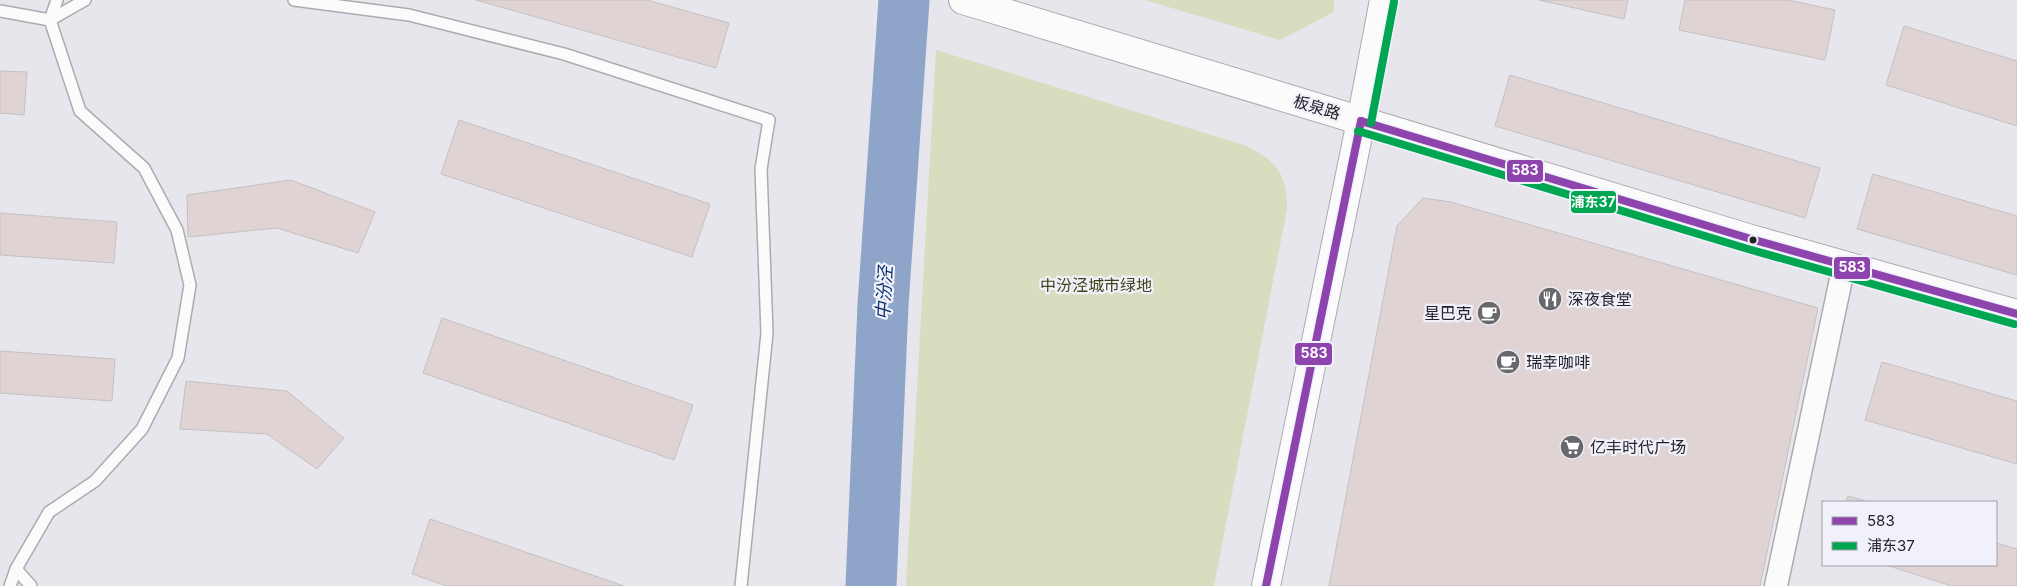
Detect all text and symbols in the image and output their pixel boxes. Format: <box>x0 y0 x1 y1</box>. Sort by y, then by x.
street label: 板泉路 <box>1291 90 1343 124</box>
line badge: 583 <box>1506 159 1544 183</box>
text: 583 <box>1511 161 1539 178</box>
line badge: 浦东37 <box>1570 190 1617 214</box>
text: 浦东37 <box>1570 193 1616 210</box>
unlabelled marker <box>1748 235 1758 245</box>
line badge: 583 <box>1833 256 1871 280</box>
text: 583 <box>1838 258 1866 275</box>
water label: 中汾泾 <box>872 263 896 321</box>
park label: 中汾泾城市绿地 <box>1040 275 1152 295</box>
restaurant icon: 深夜食堂 <box>1537 286 1563 312</box>
place label: 深夜食堂 <box>1568 289 1632 309</box>
cafe icon: 星巴克 <box>1476 300 1502 326</box>
place label: 星巴克 <box>1424 303 1472 323</box>
line badge: 583 <box>1294 342 1333 366</box>
text: 583 <box>1300 344 1328 361</box>
cafe icon: 瑞幸咖啡 <box>1495 349 1521 375</box>
place label: 瑞幸咖啡 <box>1526 352 1590 372</box>
supermarket icon: 亿丰时代广场 <box>1559 434 1585 460</box>
place label: 亿丰时代广场 <box>1590 437 1686 457</box>
legend <box>1822 501 1997 566</box>
text: 583 <box>1867 511 1895 530</box>
text: 浦东37 <box>1867 536 1915 555</box>

